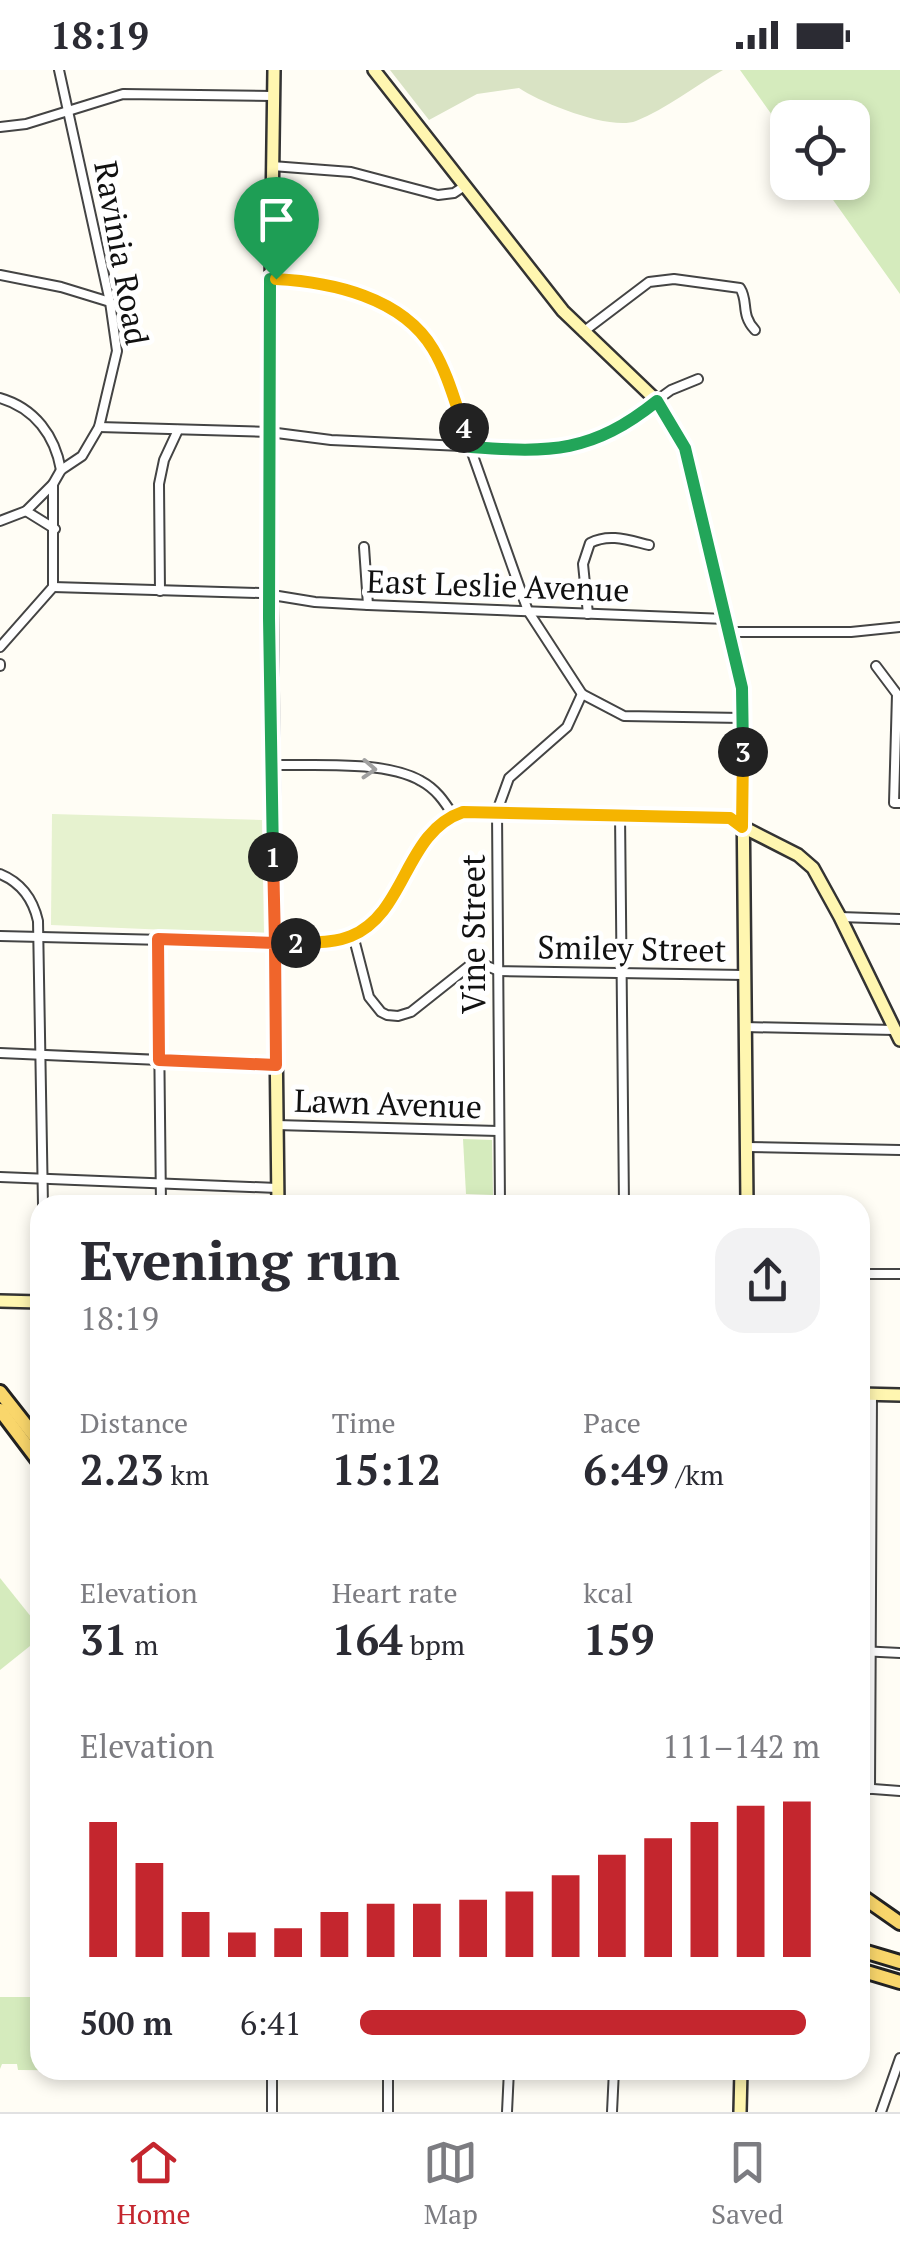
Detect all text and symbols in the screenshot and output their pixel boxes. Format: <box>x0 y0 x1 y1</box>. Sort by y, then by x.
text: 18:19 <box>50 10 149 60</box>
map controls <box>770 100 870 200</box>
button: locate <box>770 100 870 200</box>
street label: Ravinia Road <box>85 158 159 349</box>
pin <box>234 177 319 280</box>
icon: arrive <box>249 192 304 247</box>
pin: 4 <box>439 403 489 453</box>
text: 4 <box>456 409 472 446</box>
street label: East Leslie Avenue <box>366 559 630 611</box>
pin: 3 <box>718 727 768 777</box>
text: 3 <box>735 733 751 770</box>
one-way arrow <box>361 758 377 779</box>
pin: 1 <box>248 832 298 882</box>
text: 1 <box>265 838 281 875</box>
street label: Vine Street <box>452 854 494 1014</box>
pin: 2 <box>271 918 321 968</box>
text: 2 <box>288 924 304 961</box>
street label: Smiley Street <box>537 925 727 971</box>
street label: Lawn Avenue <box>293 1079 483 1127</box>
text: Evening run <box>80 1223 400 1296</box>
button: share <box>715 1228 820 1333</box>
text: 18:19 <box>80 1297 159 1339</box>
text: Distance <box>80 1404 188 1441</box>
text: Time <box>332 1404 396 1441</box>
text: Pace <box>583 1404 641 1441</box>
text: 2.23 <box>80 1441 164 1497</box>
text: 15:12 <box>332 1441 441 1497</box>
text: 6:49 <box>583 1441 669 1497</box>
text: km <box>164 1456 209 1493</box>
text: /km <box>669 1456 724 1493</box>
text: Elevation <box>80 1574 198 1611</box>
text: Heart rate <box>332 1574 458 1611</box>
text: kcal <box>583 1574 633 1611</box>
text: 31 <box>80 1611 127 1667</box>
text: 164 <box>332 1611 403 1667</box>
text: 159 <box>583 1611 655 1667</box>
text: m <box>127 1626 158 1663</box>
text: bpm <box>403 1626 465 1663</box>
text: Elevation <box>80 1725 214 1767</box>
text: 111–142 m <box>662 1725 820 1767</box>
text: 500 m <box>80 2002 172 2044</box>
text: 6:41 <box>240 2002 302 2044</box>
tab: Home <box>116 2135 191 2232</box>
tab: Map <box>423 2135 478 2232</box>
tab: Saved <box>711 2135 784 2232</box>

